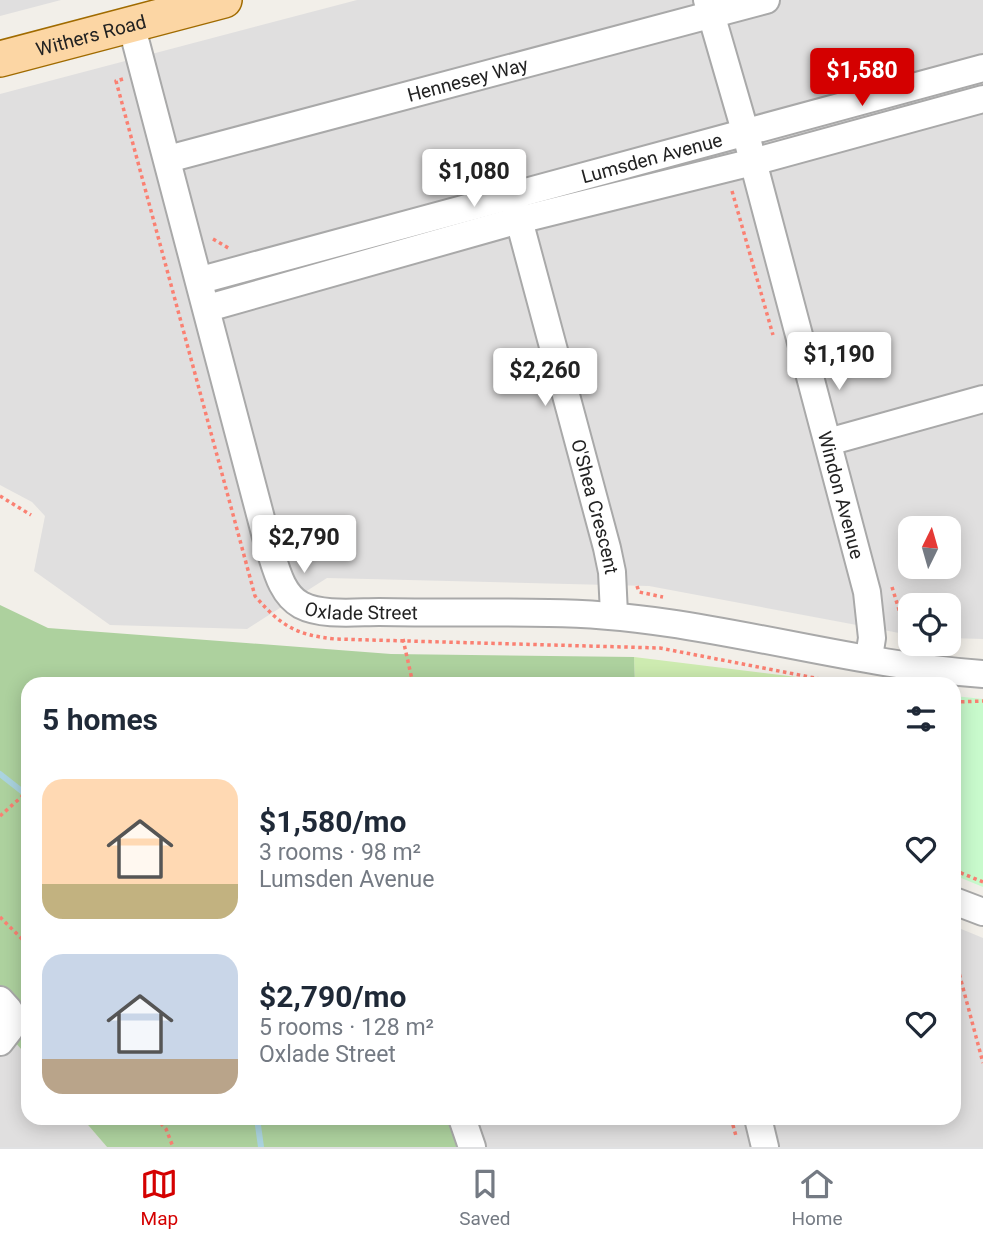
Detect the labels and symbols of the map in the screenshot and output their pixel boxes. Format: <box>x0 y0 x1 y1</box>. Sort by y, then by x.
street label: Withers Road <box>33 10 148 61</box>
pin: $1,580 <box>805 48 919 108</box>
street label: Hennesey Way <box>405 52 530 106</box>
street label: Lumsden Avenue <box>579 128 725 188</box>
pin: $1,080 <box>417 150 531 209</box>
pin: $1,190 <box>782 332 896 392</box>
pin: $2,260 <box>488 348 602 408</box>
street label: Windon Avenue <box>813 429 869 561</box>
street label: O'Shea Crescent <box>567 436 624 576</box>
pin: $2,790 <box>247 516 361 575</box>
north arrow <box>898 516 961 579</box>
street label: Oxlade Street <box>302 596 418 624</box>

